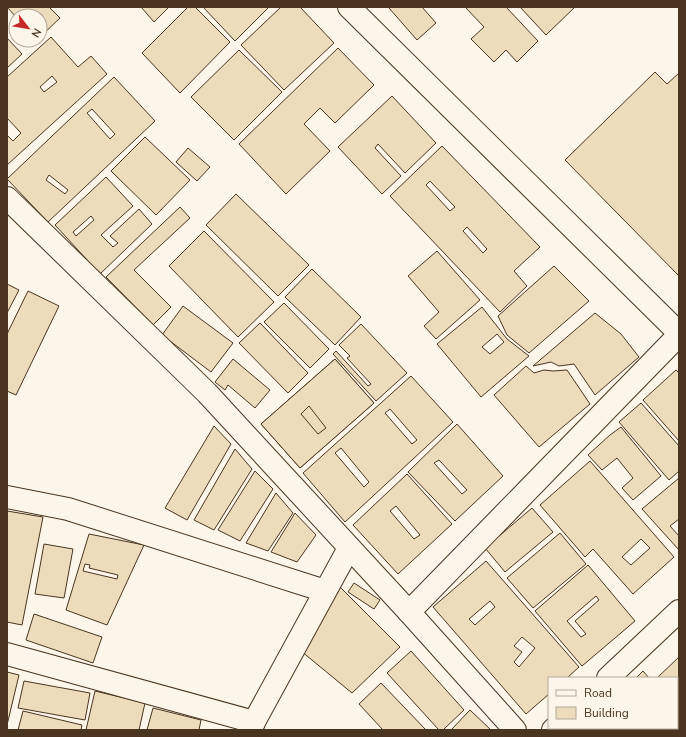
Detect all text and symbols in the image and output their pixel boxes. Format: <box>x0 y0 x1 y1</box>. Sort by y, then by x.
north arrow <box>8 8 48 48</box>
text: N <box>28 26 45 40</box>
legend <box>548 677 678 729</box>
text: Road <box>584 685 612 701</box>
text: Building <box>584 705 629 721</box>

